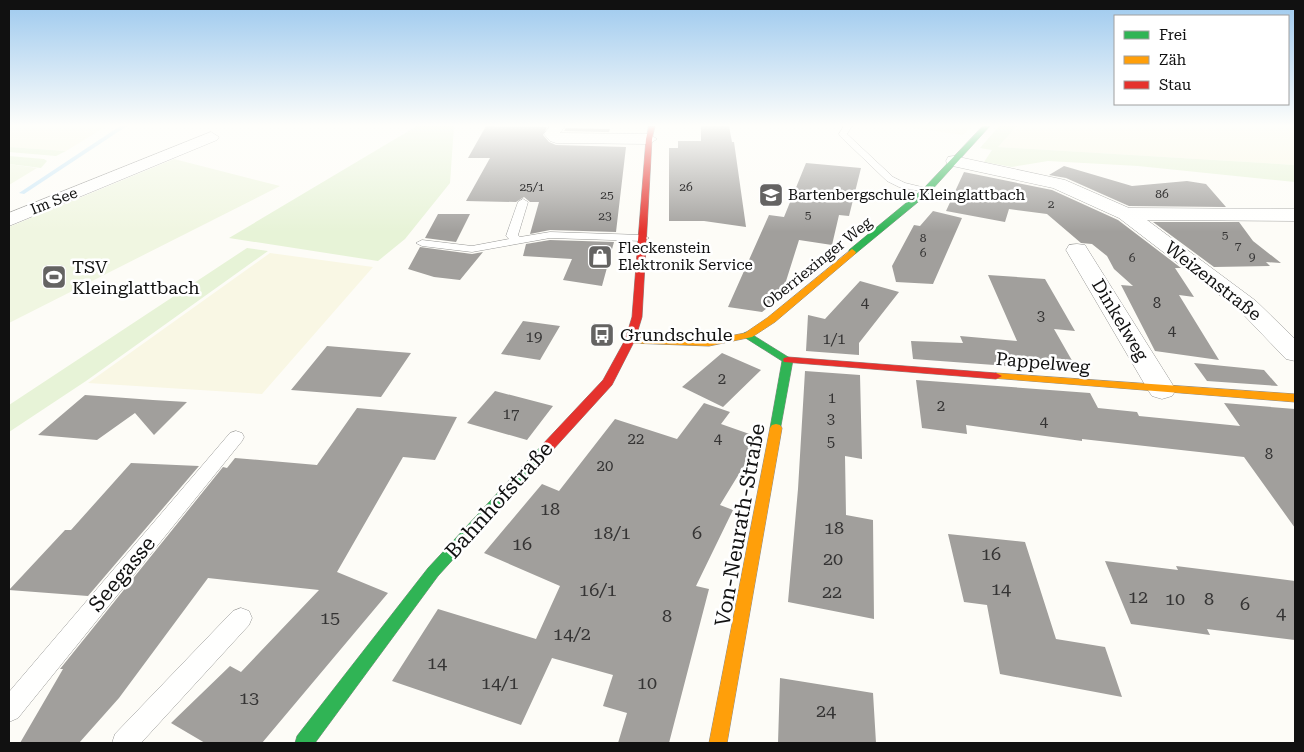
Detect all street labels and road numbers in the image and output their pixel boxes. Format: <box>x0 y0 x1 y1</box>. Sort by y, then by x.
street label: Im See <box>28 183 80 219</box>
street label: Oberriexinger Weg <box>759 213 876 313</box>
street label: Weizenstraße <box>1161 236 1266 325</box>
street label: Dinkelweg <box>1088 275 1153 365</box>
street label: Pappelweg <box>995 348 1092 377</box>
street label: Von-Neurath-Straße <box>710 422 770 628</box>
street label: Bahnhofstraße <box>440 437 558 563</box>
street label: Seegasse <box>84 532 160 616</box>

